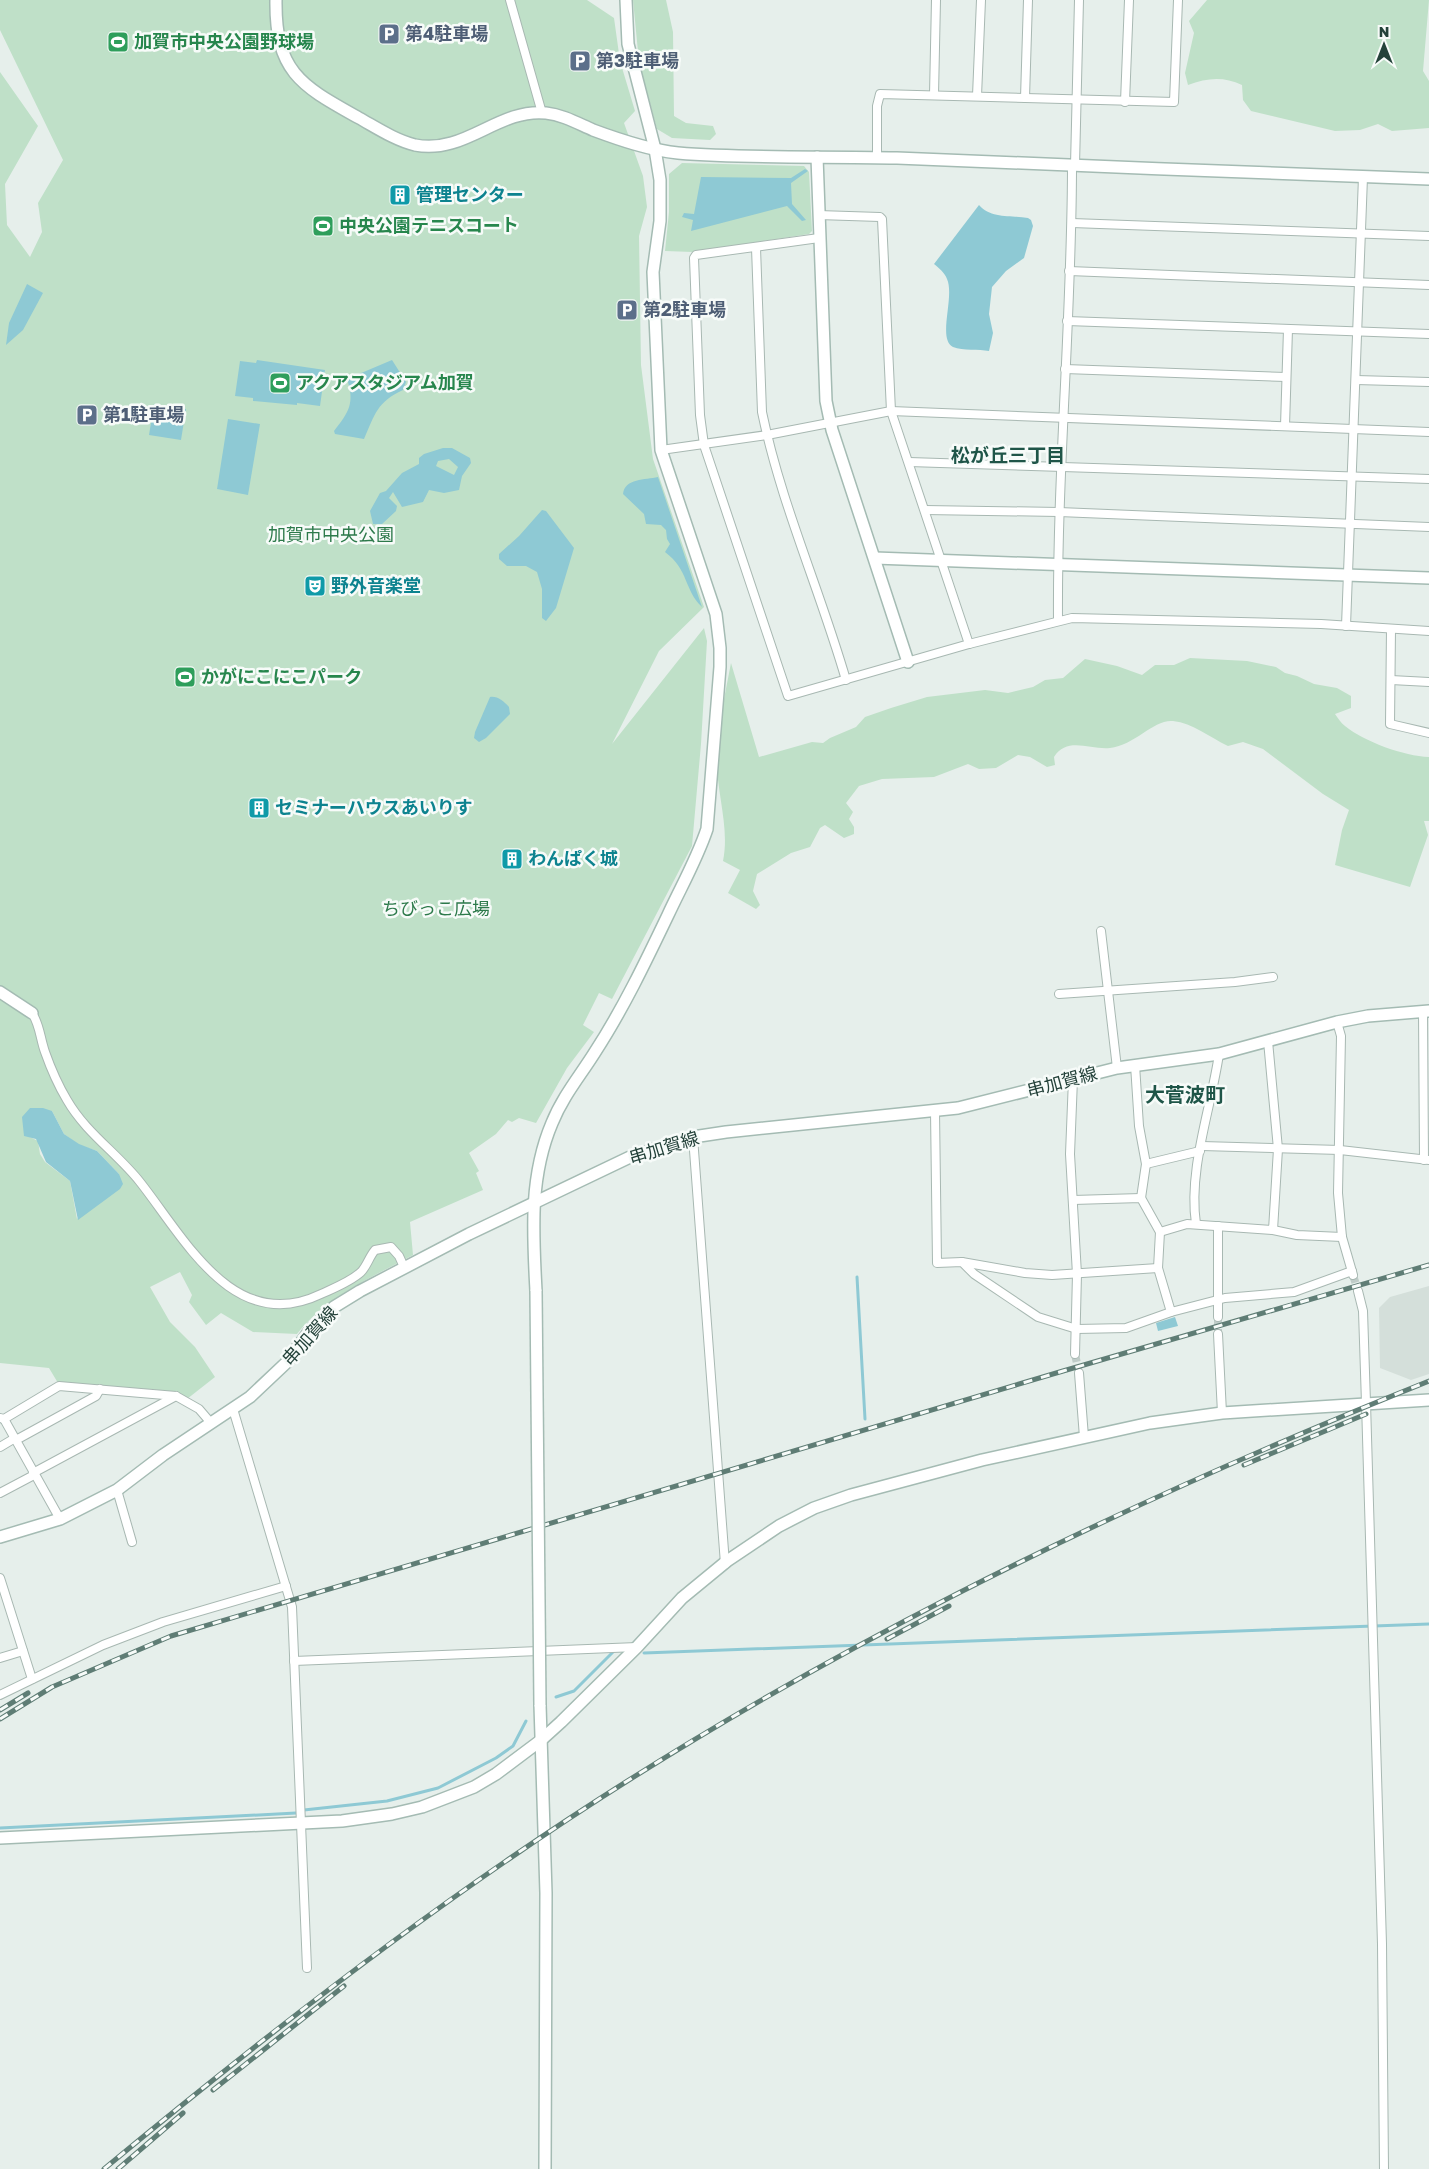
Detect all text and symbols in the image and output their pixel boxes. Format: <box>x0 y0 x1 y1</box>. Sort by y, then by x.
north arrow <box>1359 20 1409 70</box>
parking icon: 第4駐車場 <box>377 22 401 46</box>
place label: 第4駐車場 <box>405 22 488 44</box>
text: N <box>1379 23 1389 40</box>
sports icon: 加賀市中央公園野球場 <box>106 30 130 54</box>
place label: 加賀市中央公園野球場 <box>134 30 314 52</box>
parking icon: 第3駐車場 <box>568 49 592 73</box>
place label: 第3駐車場 <box>596 49 679 71</box>
building icon: 管理センター <box>388 183 412 207</box>
place label: 管理センター <box>416 183 524 205</box>
sports icon: 中央公園テニスコート <box>311 214 335 238</box>
place label: 中央公園テニスコート <box>339 214 519 236</box>
parking icon: 第2駐車場 <box>615 298 639 322</box>
place label: 第2駐車場 <box>643 298 726 320</box>
sports icon: アクアスタジアム加賀 <box>268 371 292 395</box>
place label: アクアスタジアム加賀 <box>296 371 474 393</box>
parking icon: 第1駐車場 <box>75 403 99 427</box>
place label: 第1駐車場 <box>103 403 184 425</box>
district label: 松が丘三丁目 <box>951 443 1065 466</box>
park label: 加賀市中央公園 <box>268 523 394 545</box>
theatre icon: 野外音楽堂 <box>303 574 327 598</box>
place label: 野外音楽堂 <box>331 574 421 596</box>
sports icon: かがにこにこパーク <box>173 665 197 689</box>
place label: かがにこにこパーク <box>201 665 362 687</box>
building icon: セミナーハウスあいりす <box>247 796 271 820</box>
place label: セミナーハウスあいりす <box>275 796 473 818</box>
building icon: わんぱく城 <box>500 847 524 871</box>
place label: わんぱく城 <box>528 847 618 869</box>
park label: ちびっこ広場 <box>382 897 490 919</box>
street label: 串加賀線 <box>1024 1061 1099 1101</box>
district label: 大菅波町 <box>1145 1082 1225 1106</box>
street label: 串加賀線 <box>626 1126 701 1168</box>
street label: 串加賀線 <box>277 1301 342 1369</box>

